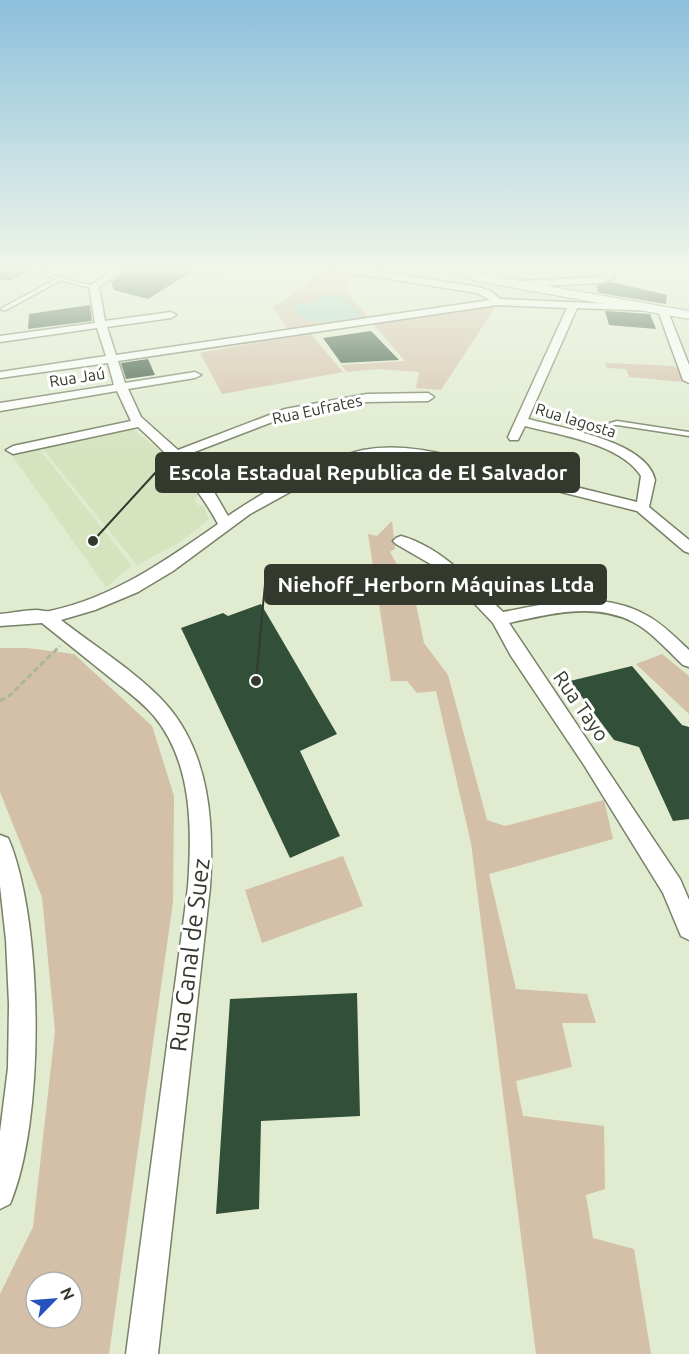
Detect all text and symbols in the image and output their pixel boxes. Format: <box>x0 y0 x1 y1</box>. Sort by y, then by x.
street label: Rua Jaú <box>48 364 106 390</box>
street label: Rua Eufrates <box>270 391 364 427</box>
street label: Rua lagosta <box>533 399 619 441</box>
callout: Escola Estadual Republica de El Salvador <box>156 453 579 492</box>
text: Escola Estadual Republica de El Salvador <box>169 460 568 484</box>
callout: Niehoff_Herborn Máquinas Ltda <box>265 565 606 604</box>
text: Niehoff_Herborn Máquinas Ltda <box>278 572 594 596</box>
street label: Rua Tayo <box>549 666 614 745</box>
street label: Rua Canal de Suez <box>164 857 215 1053</box>
north arrow <box>24 1270 84 1330</box>
text: N <box>57 1284 78 1303</box>

